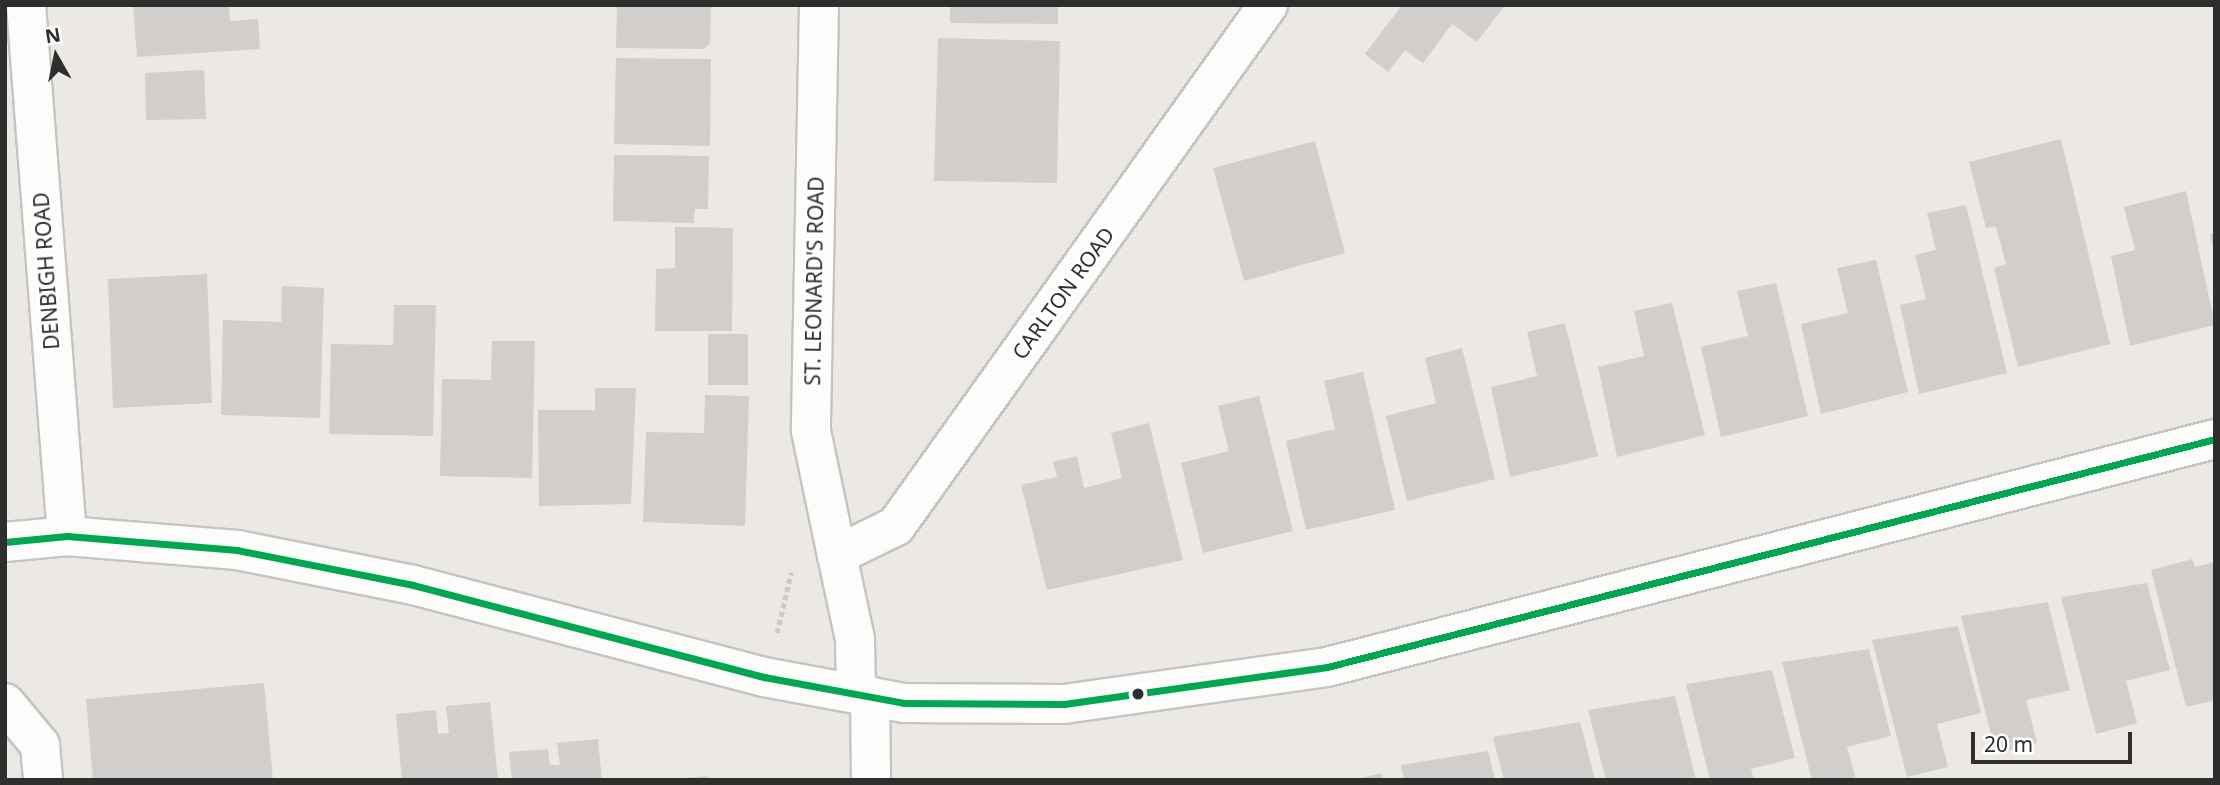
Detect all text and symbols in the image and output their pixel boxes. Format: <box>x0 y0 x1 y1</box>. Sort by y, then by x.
north arrow <box>21 21 91 91</box>
text: N <box>43 21 62 49</box>
street label: ST. LEONARD'S ROAD <box>800 176 828 386</box>
street label: DENBIGH ROAD <box>28 191 64 351</box>
street label: CARLTON ROAD <box>1007 222 1119 364</box>
unlabelled marker <box>1131 687 1145 701</box>
scale bar <box>1975 718 2136 762</box>
text: 20 m <box>1984 730 2033 758</box>

